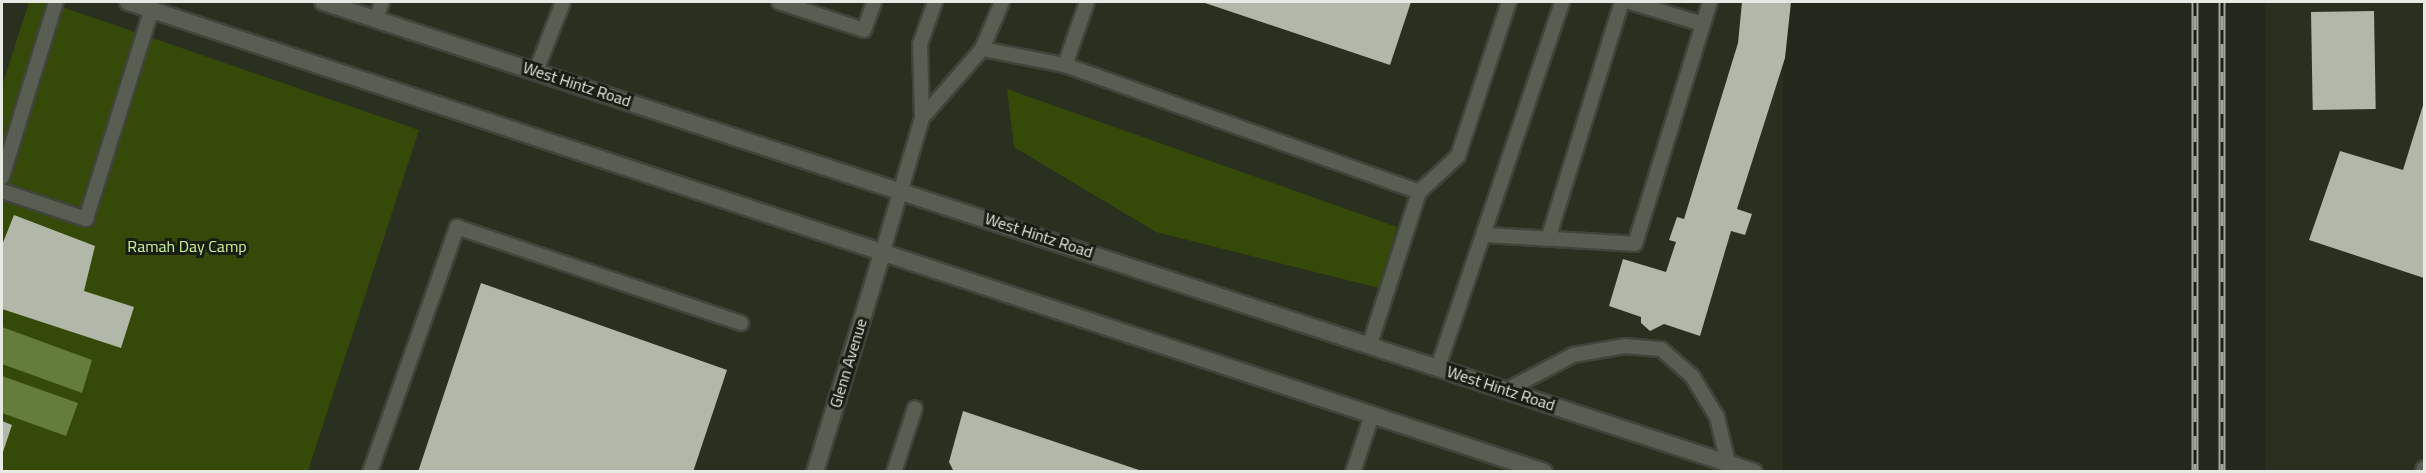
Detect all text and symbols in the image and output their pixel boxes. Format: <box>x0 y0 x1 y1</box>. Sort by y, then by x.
street label: West Hintz Road <box>521 58 633 110</box>
street label: West Hintz Road <box>983 209 1095 261</box>
park label: Ramah Day Camp <box>127 236 247 256</box>
street label: Glenn Avenue <box>825 316 871 410</box>
street label: West Hintz Road <box>1445 362 1557 414</box>

